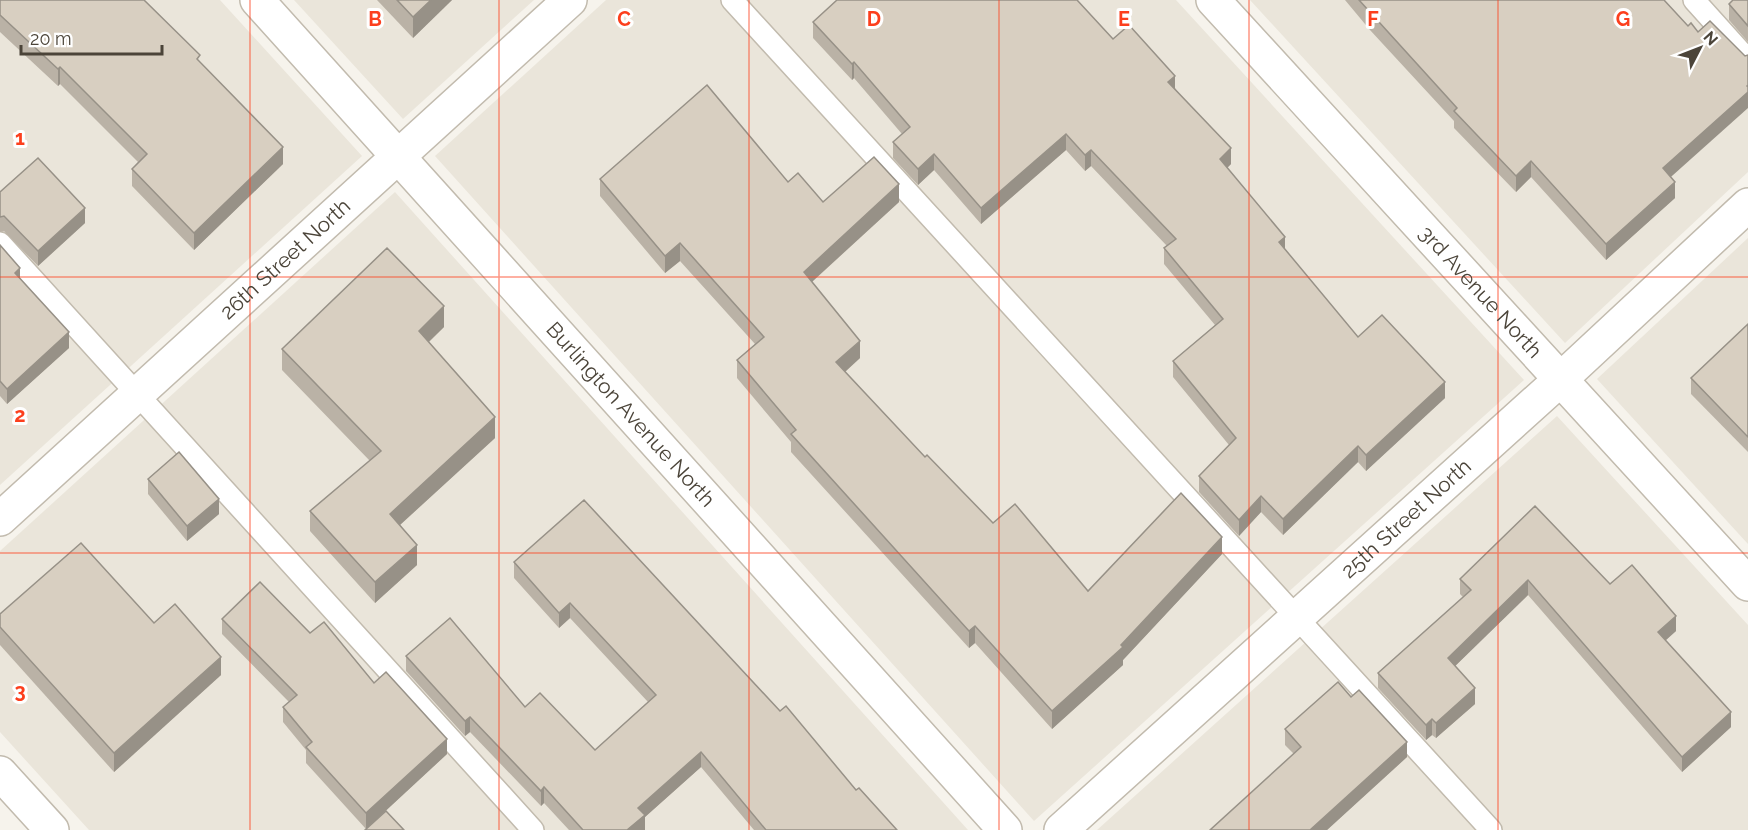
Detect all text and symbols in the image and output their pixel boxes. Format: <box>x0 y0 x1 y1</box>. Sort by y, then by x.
text: B <box>368 7 382 31</box>
text: C <box>617 7 631 31</box>
text: D <box>867 7 881 31</box>
text: E <box>1118 7 1130 31</box>
text: F <box>1367 7 1379 31</box>
text: G <box>1616 7 1630 31</box>
scale bar <box>21 18 162 56</box>
north arrow <box>1670 18 1730 78</box>
text: N <box>1700 27 1722 49</box>
text: 20 m <box>30 28 72 49</box>
text: 1 <box>15 126 25 150</box>
street label: 26th Street North <box>215 193 355 324</box>
street label: 3rd Avenue North <box>1414 220 1548 363</box>
street label: Burlington Avenue North <box>541 317 721 512</box>
text: 2 <box>14 403 26 427</box>
street label: 25th Street North <box>1336 453 1476 583</box>
text: 3 <box>14 679 26 703</box>

